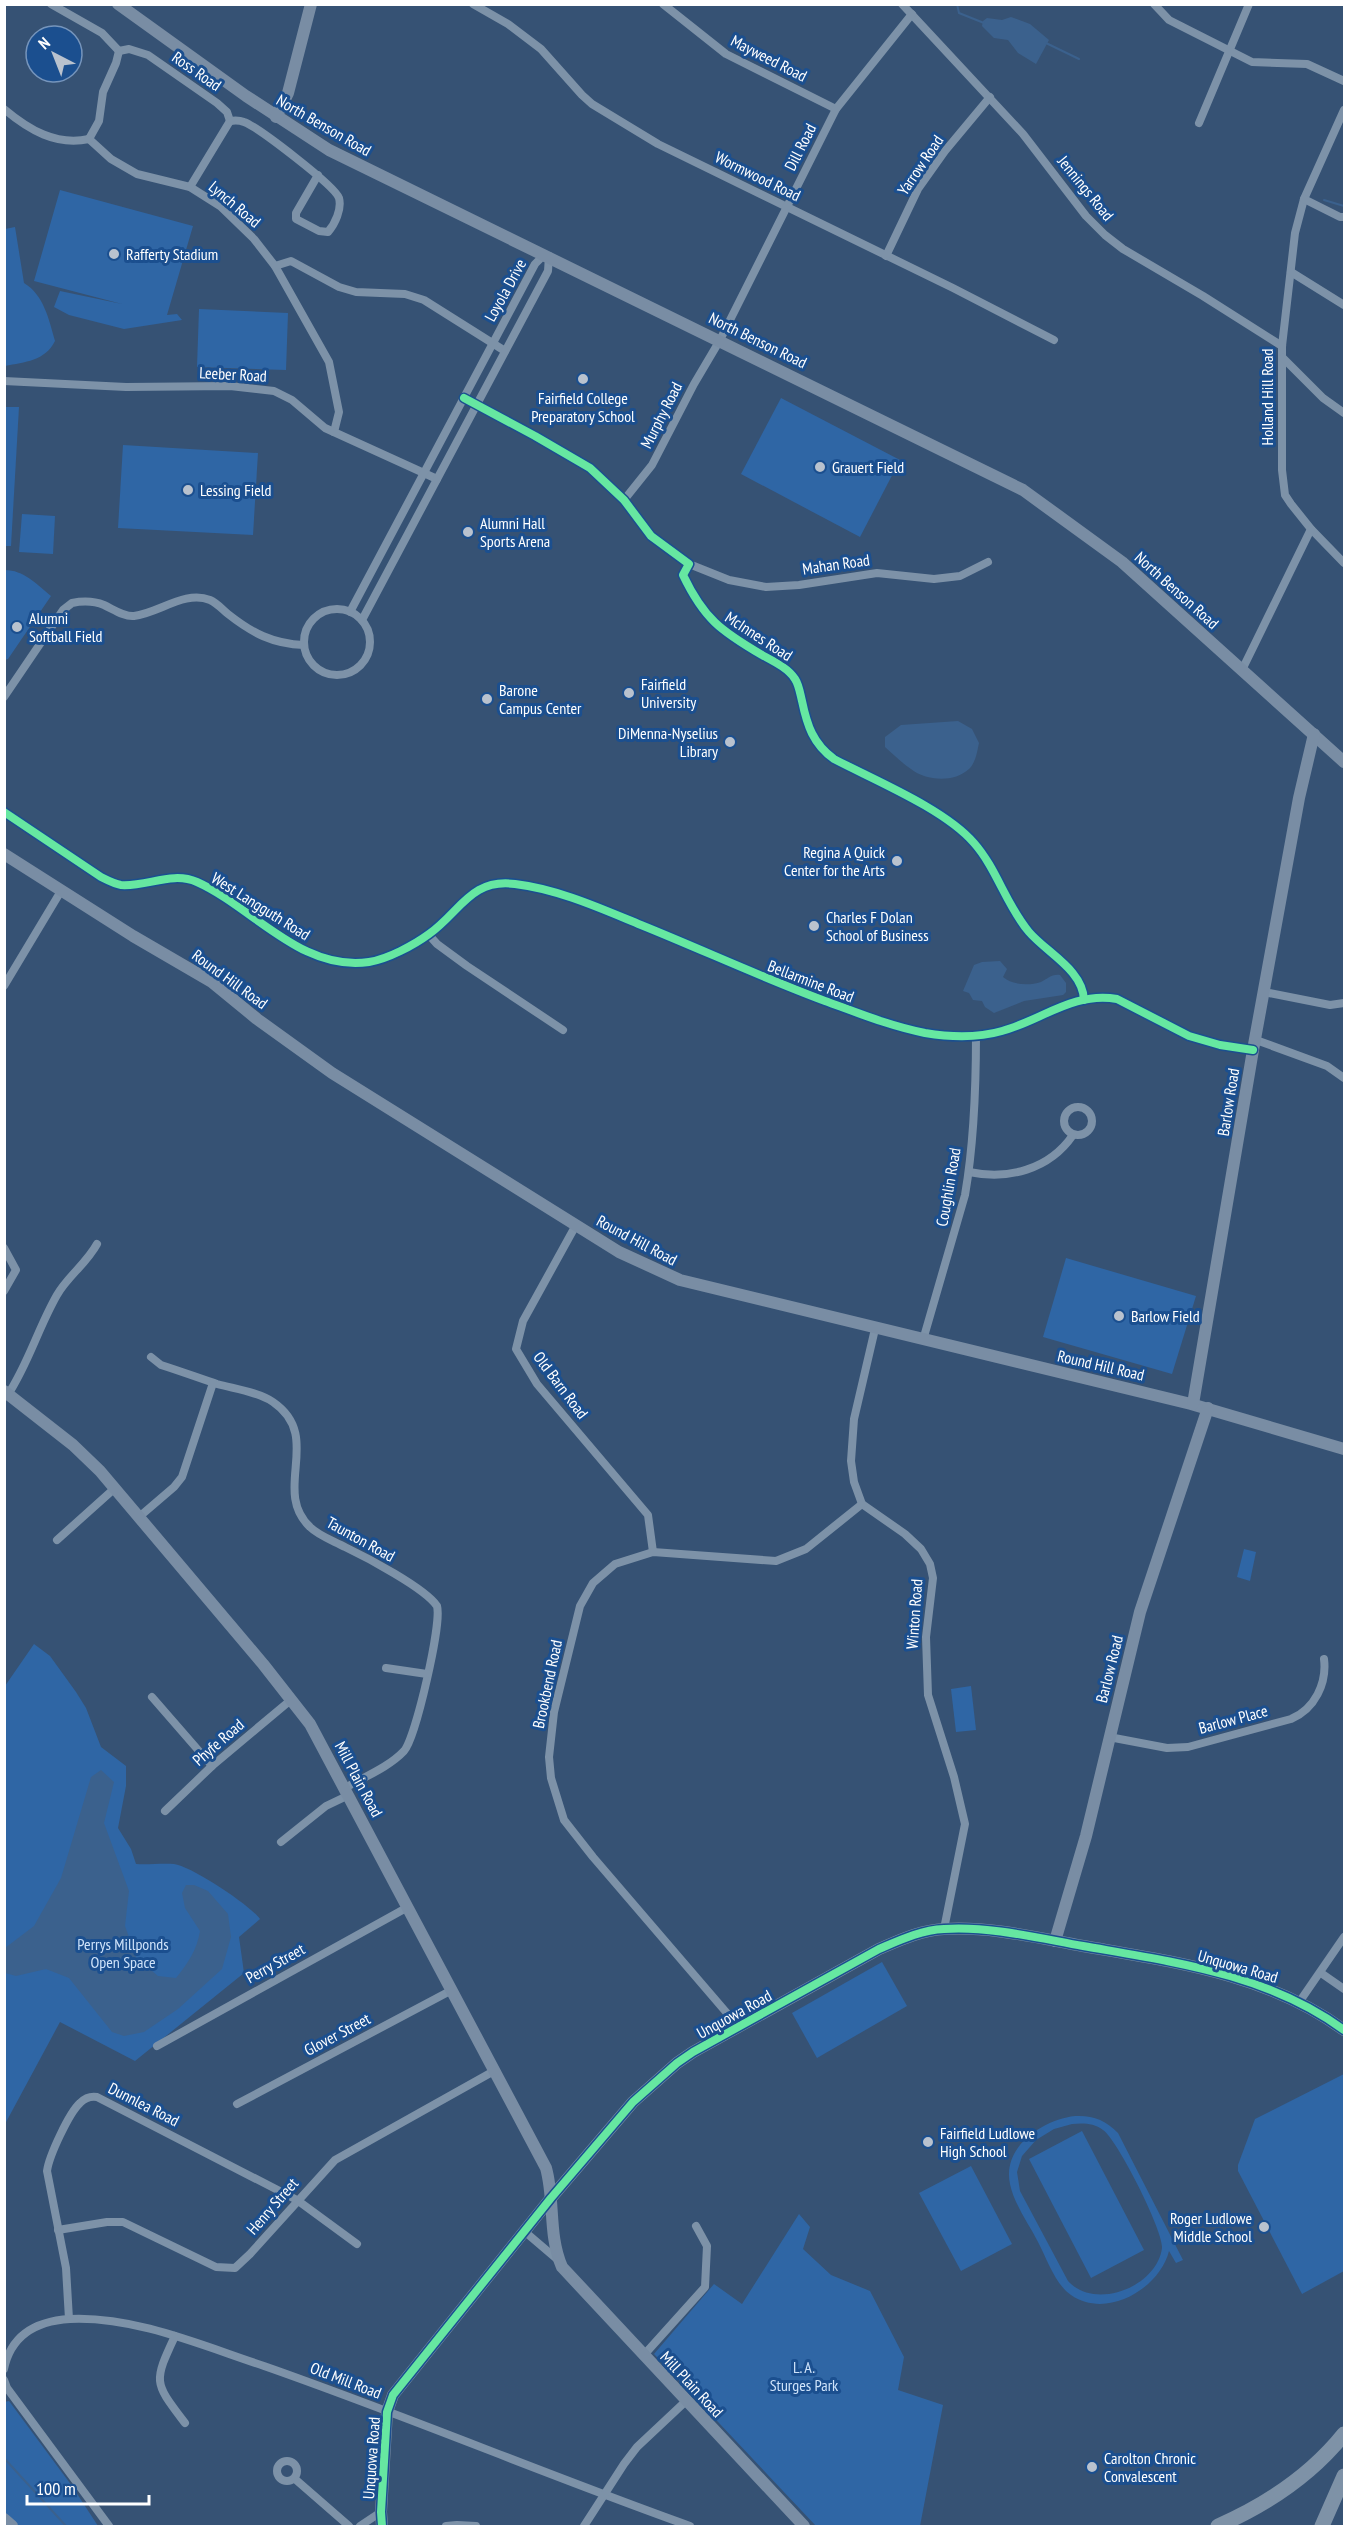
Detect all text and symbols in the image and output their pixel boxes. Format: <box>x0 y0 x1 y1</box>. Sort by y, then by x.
north arrow <box>24 24 84 84</box>
street label: Mayweed Road <box>728 30 810 86</box>
text: N <box>34 33 54 53</box>
street label: Ross Road <box>169 47 226 95</box>
street label: North Benson Road <box>273 90 375 160</box>
street label: Dill Road <box>780 120 820 174</box>
street label: Yarrow Road <box>893 131 947 199</box>
street label: Wormwood Road <box>712 147 804 205</box>
street label: Jennings Road <box>1053 151 1118 225</box>
street label: Lynch Road <box>205 176 265 232</box>
place label: Rafferty Stadium <box>126 244 218 264</box>
marker: Rafferty Stadium <box>107 247 121 261</box>
street label: Loyola Drive <box>480 255 530 325</box>
street label: North Benson Road <box>706 308 810 372</box>
street label: Holland Hill Road <box>1257 348 1277 445</box>
street label: Leeber Road <box>199 362 267 386</box>
marker: Fairfield College Preparatory School <box>576 372 590 386</box>
street label: Murphy Road <box>636 378 686 452</box>
place label: Fairfield College Preparatory School <box>531 388 635 426</box>
place label: Grauert Field <box>832 457 904 477</box>
marker: Grauert Field <box>813 460 827 474</box>
place label: Lessing Field <box>200 480 272 500</box>
marker: Lessing Field <box>181 483 195 497</box>
place label: Alumni Hall Sports Arena <box>480 513 550 551</box>
marker: Alumni Hall Sports Arena <box>461 525 475 539</box>
street label: North Benson Road <box>1131 547 1223 633</box>
street label: Mahan Road <box>801 549 871 579</box>
street label: McInnes Road <box>722 607 797 665</box>
place label: Alumni Softball Field <box>29 608 103 646</box>
marker: Alumni Softball Field <box>10 620 24 634</box>
place label: Fairfield University <box>641 674 696 712</box>
place label: Barone Campus Center <box>499 680 582 718</box>
marker: Fairfield University <box>622 686 636 700</box>
marker: Barone Campus Center <box>480 692 494 706</box>
place label: DiMenna-Nyselius Library <box>618 723 718 761</box>
marker: DiMenna-Nyselius Library <box>723 735 737 749</box>
place label: Regina A Quick Center for the Arts <box>784 842 886 880</box>
marker: Regina A Quick Center for the Arts <box>890 854 904 868</box>
street label: West Langguth Road <box>208 868 314 944</box>
place label: Charles F Dolan School of Business <box>826 907 929 945</box>
marker: Charles F Dolan School of Business <box>807 919 821 933</box>
street label: Round Hill Road <box>188 945 272 1013</box>
street label: Bellarmine Road <box>765 955 857 1007</box>
street label: Barlow Road <box>1213 1066 1243 1137</box>
street label: Coughlin Road <box>931 1146 965 1228</box>
street label: Round Hill Road <box>593 1210 681 1270</box>
place label: Barlow Field <box>1131 1306 1200 1326</box>
marker: Barlow Field <box>1112 1309 1126 1323</box>
street label: Round Hill Road <box>1056 1345 1146 1385</box>
street label: Old Barn Road <box>529 1347 593 1423</box>
street label: Taunton Road <box>323 1512 399 1566</box>
street label: Winton Road <box>902 1578 926 1650</box>
street label: Barlow Road <box>1091 1633 1127 1705</box>
street label: Brookbend Road <box>528 1638 566 1730</box>
street label: Barlow Place <box>1196 1700 1270 1738</box>
street label: Phyfe Road <box>188 1714 248 1770</box>
street label: Mill Plain Road <box>331 1738 387 1820</box>
park label: Perrys Millponds Open Space <box>77 1934 169 1972</box>
street label: Perry Street <box>242 1938 308 1987</box>
street label: Unquowa Road <box>1196 1945 1280 1987</box>
street label: Unquowa Road <box>693 1985 775 2043</box>
street label: Glover Street <box>300 2008 374 2060</box>
street label: Dunnlea Road <box>105 2078 183 2130</box>
place label: Fairfield Ludlowe High School <box>940 2123 1035 2161</box>
marker: Fairfield Ludlowe High School <box>921 2135 935 2149</box>
street label: Henry Street <box>242 2173 302 2238</box>
place label: Roger Ludlowe Middle School <box>1170 2208 1252 2246</box>
marker: Roger Ludlowe Middle School <box>1257 2220 1271 2234</box>
street label: Mill Plain Road <box>656 2347 728 2421</box>
street label: Old Mill Road <box>308 2357 384 2403</box>
park label: L. A. Sturges Park <box>770 2357 839 2395</box>
street label: Unquowa Road <box>358 2416 384 2500</box>
place label: Carolton Chronic Convalescent <box>1104 2448 1196 2486</box>
marker: Carolton Chronic Convalescent <box>1085 2460 1099 2474</box>
scale bar <box>27 2468 148 2506</box>
text: 100 m <box>36 2477 76 2500</box>

